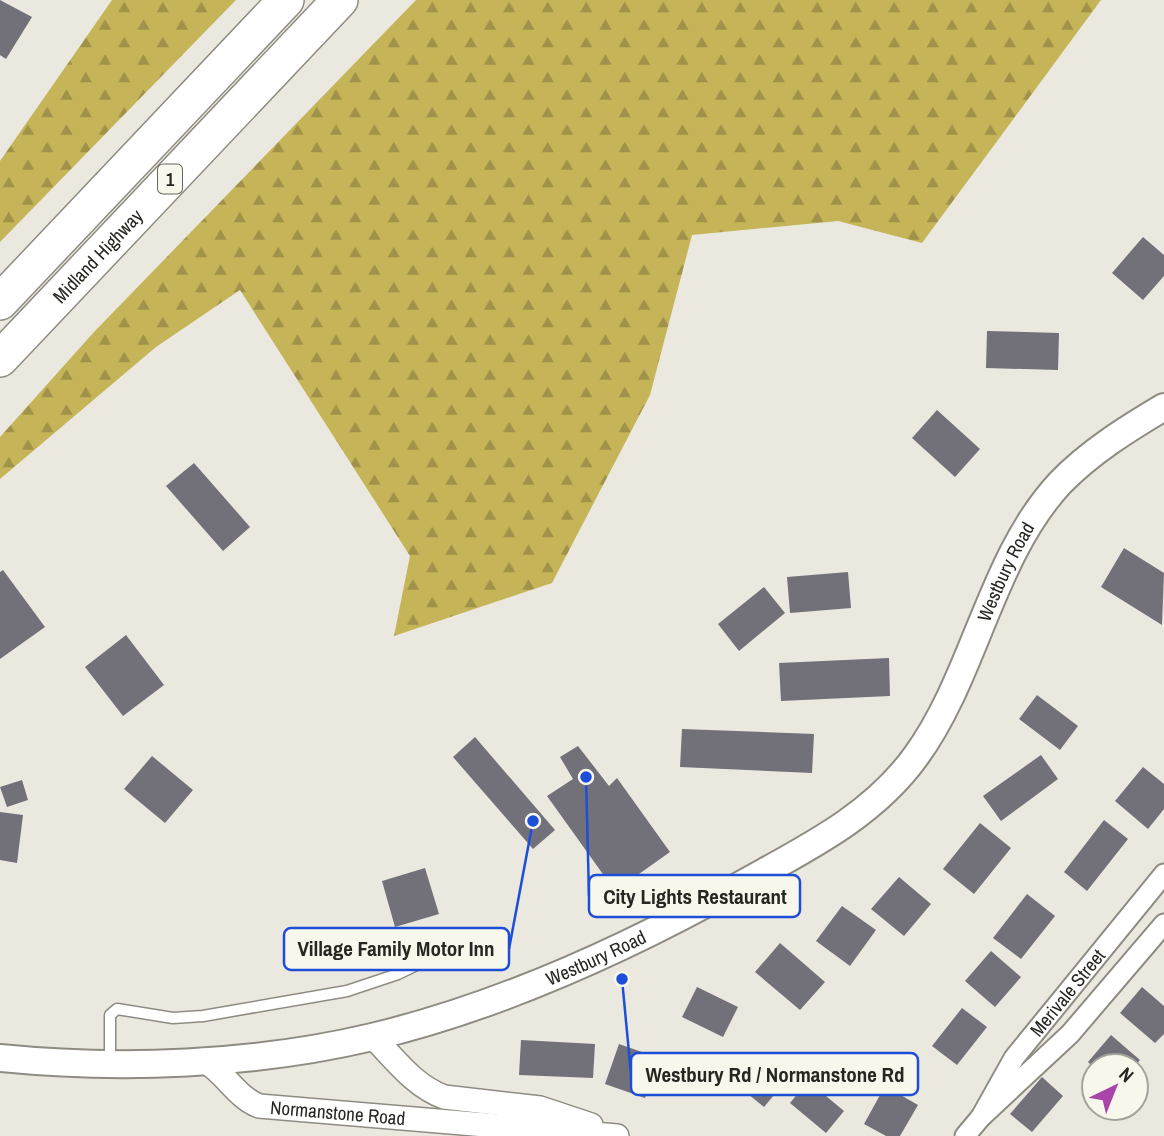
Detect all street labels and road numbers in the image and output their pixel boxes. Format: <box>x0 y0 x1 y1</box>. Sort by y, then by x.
road number: 1 <box>158 164 182 194</box>
street label: Midland Highway <box>47 203 149 309</box>
street label: Westbury Road <box>971 517 1040 625</box>
street label: Westbury Road <box>542 924 650 992</box>
street label: Merivale Street <box>1024 943 1111 1042</box>
street label: Normanstone Road <box>269 1094 406 1131</box>

